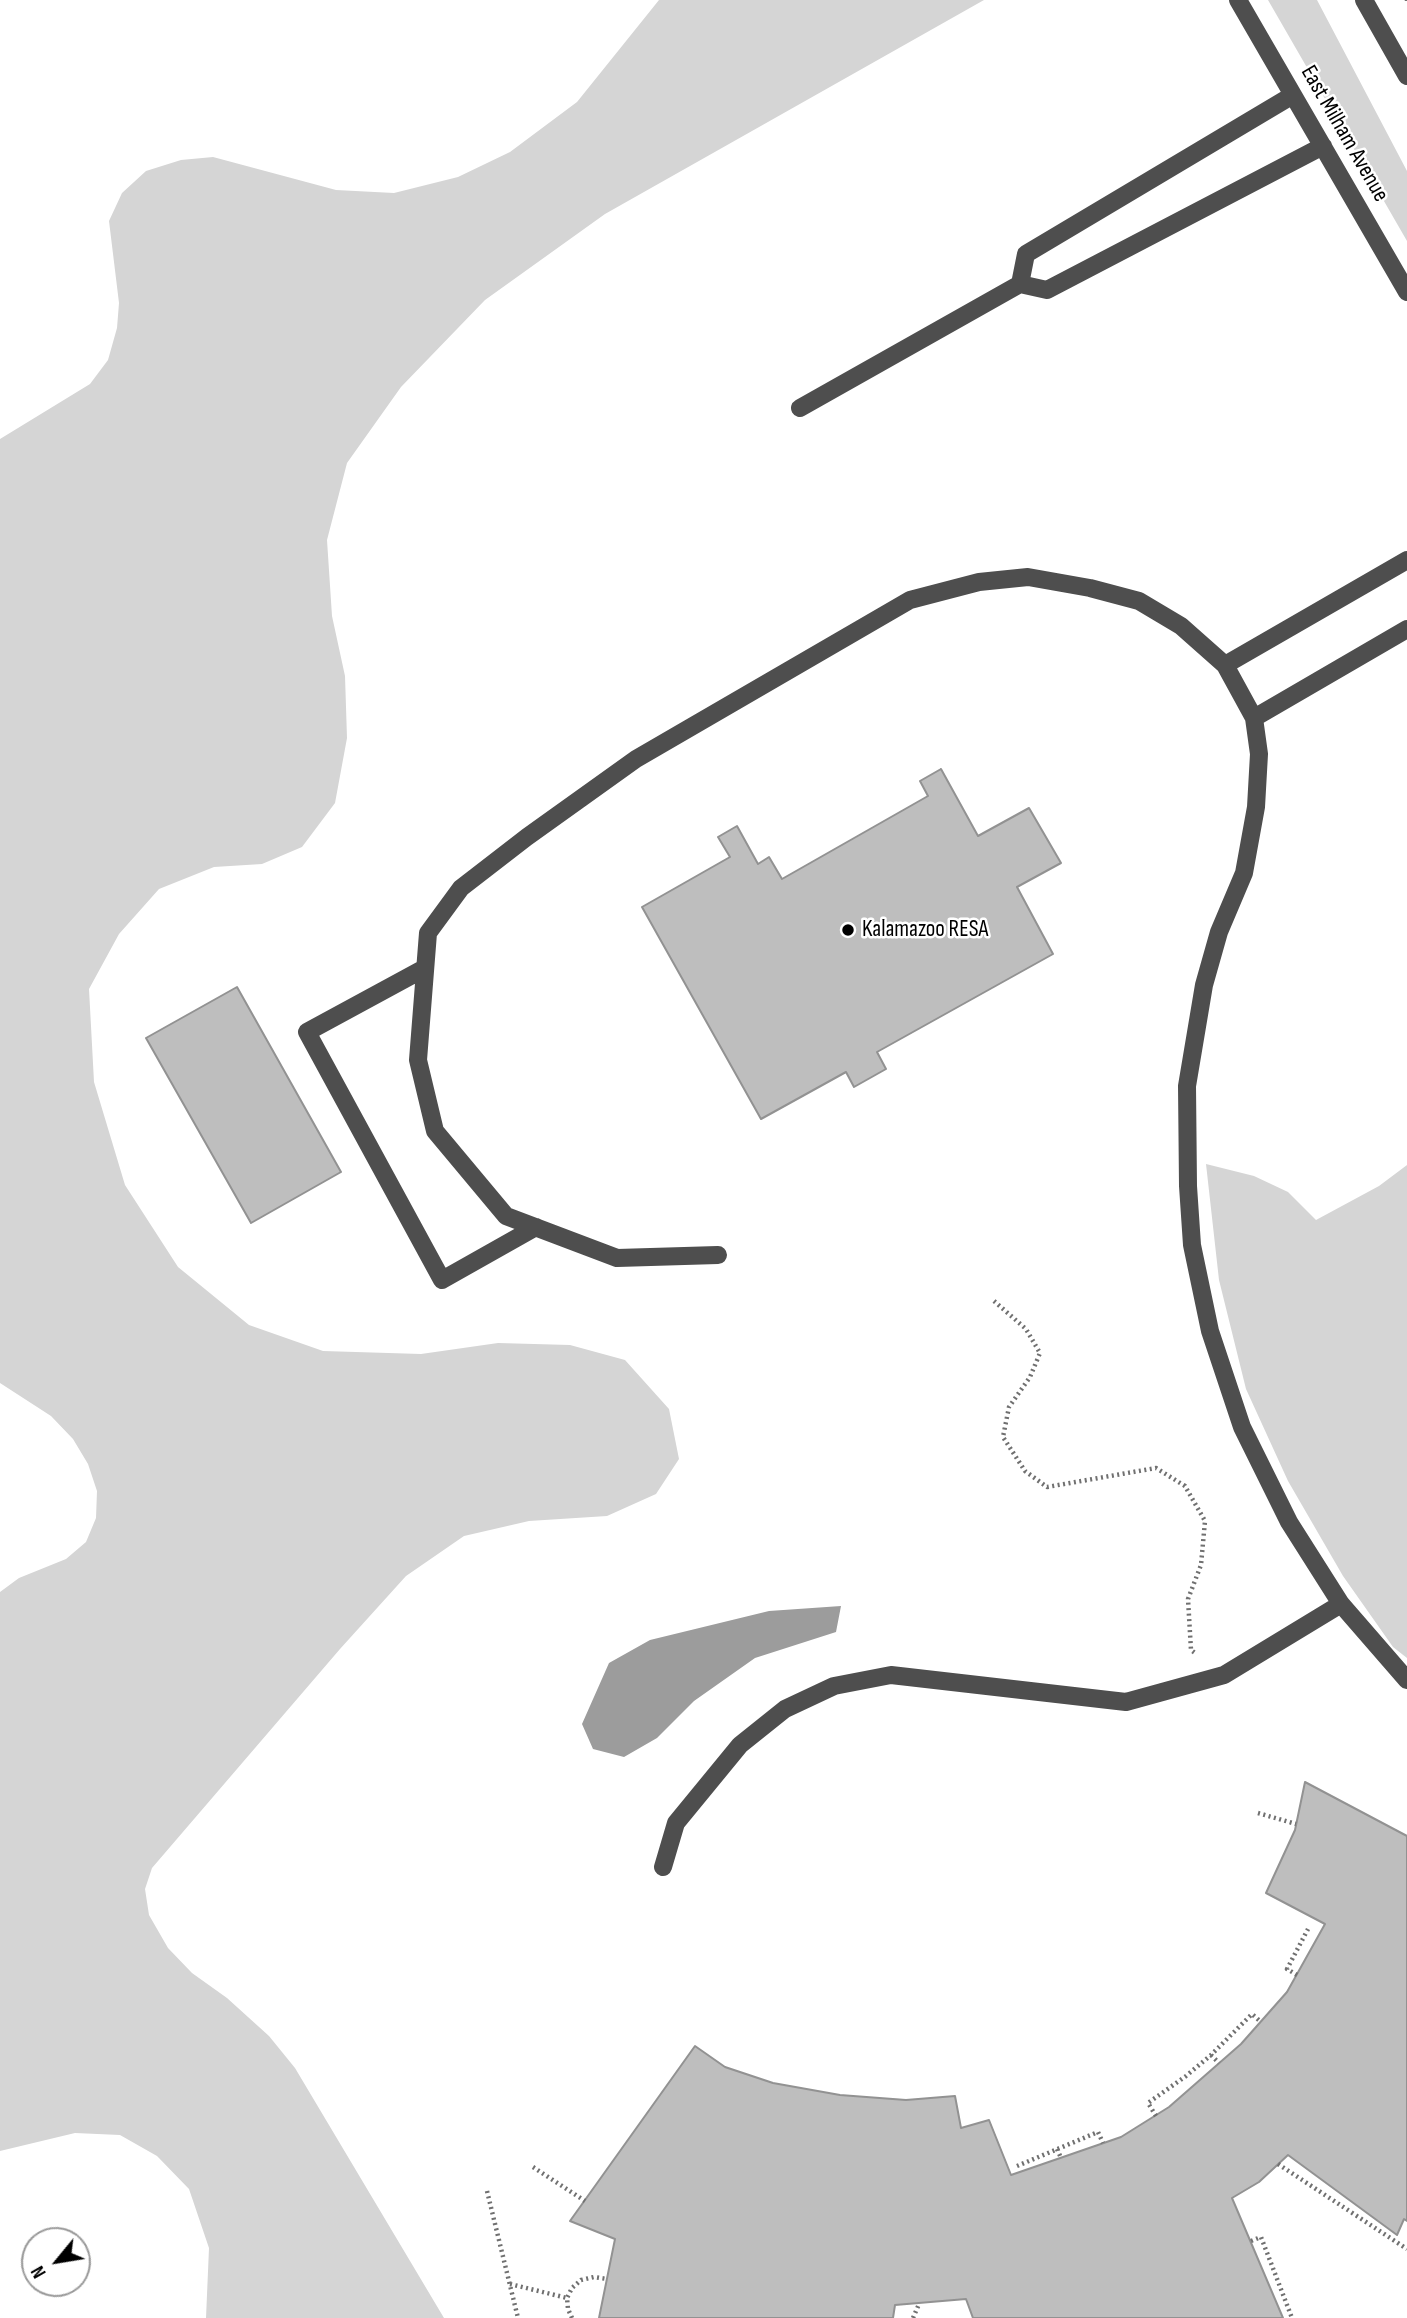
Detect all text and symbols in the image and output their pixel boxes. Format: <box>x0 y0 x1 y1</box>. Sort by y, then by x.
street label: East Milham Avenue <box>1294 61 1394 207</box>
place label: Kalamazoo RESA <box>862 916 988 944</box>
marker: Kalamazoo RESA <box>840 922 856 938</box>
north arrow <box>21 2227 91 2297</box>
text: N <box>27 2262 52 2282</box>

